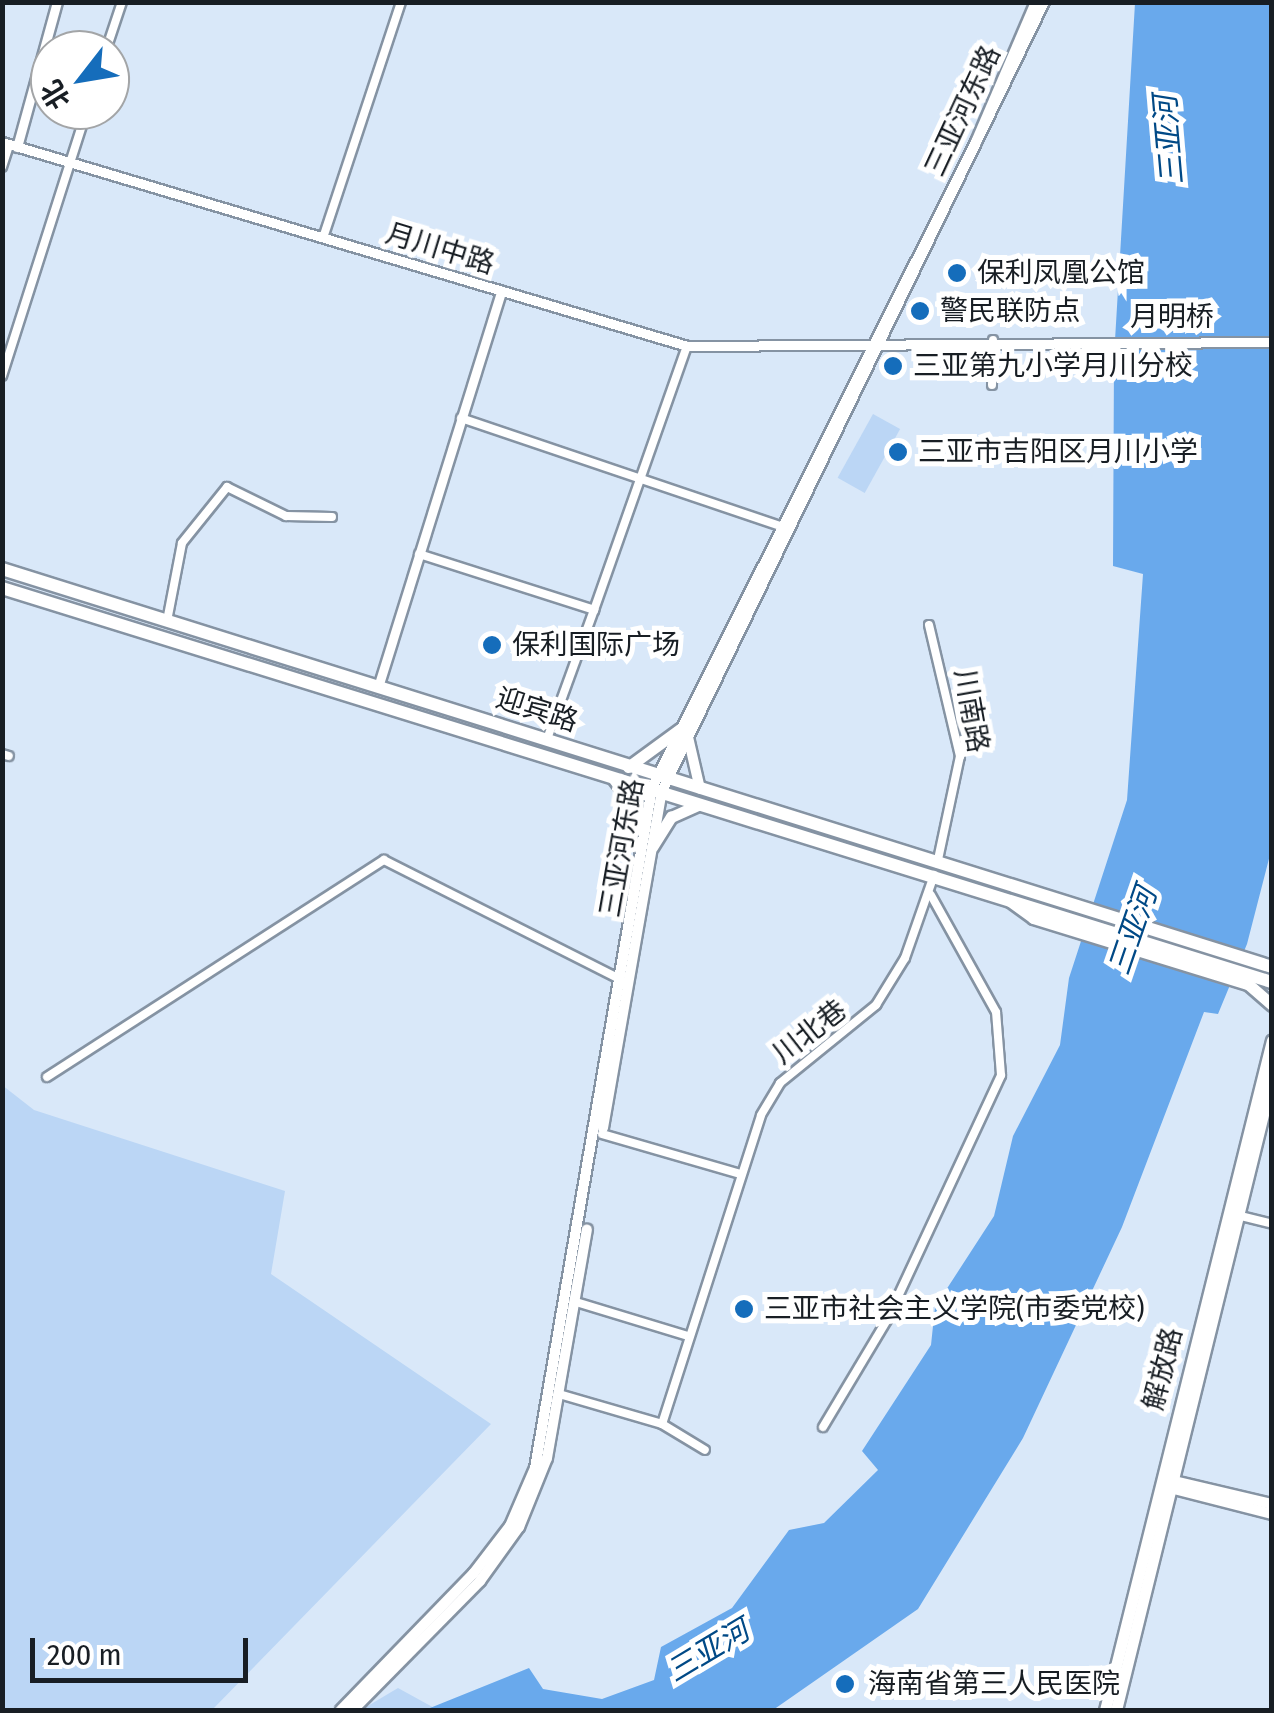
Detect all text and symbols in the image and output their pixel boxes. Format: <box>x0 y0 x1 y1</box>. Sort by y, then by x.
north arrow <box>30 30 130 130</box>
street label: 三亚河东路 <box>918 40 1008 182</box>
text: 北 <box>34 74 77 115</box>
water label: 三亚河 <box>1147 94 1191 186</box>
street label: 月川中路 <box>382 217 498 281</box>
place label: 保利凤凰公馆 <box>977 256 1145 290</box>
marker: 保利凤凰公馆 <box>946 262 968 284</box>
place label: 警民联防点 <box>940 294 1080 328</box>
marker: 警民联防点 <box>909 300 931 322</box>
street label: 月明桥 <box>1130 300 1214 334</box>
place label: 三亚第九小学月川分校 <box>913 349 1193 383</box>
marker: 三亚第九小学月川分校 <box>882 355 904 377</box>
place label: 三亚市吉阳区月川小学 <box>918 435 1198 469</box>
marker: 三亚市吉阳区月川小学 <box>887 441 909 463</box>
place label: 保利国际广场 <box>512 628 680 662</box>
marker: 保利国际广场 <box>481 634 503 656</box>
street label: 川南路 <box>947 667 995 755</box>
street label: 迎宾路 <box>492 681 582 739</box>
street label: 三亚河东路 <box>593 776 651 920</box>
water label: 三亚河 <box>1101 883 1165 979</box>
street label: 川北巷 <box>767 993 853 1071</box>
place label: 三亚市社会主义学院(市委党校) <box>764 1292 1145 1326</box>
marker: 三亚市社会主义学院(市委党校) <box>733 1298 755 1320</box>
street label: 解放路 <box>1137 1324 1189 1414</box>
water label: 三亚河 <box>660 1612 756 1690</box>
scale bar <box>35 1618 252 1680</box>
text: 200 m <box>47 1637 122 1673</box>
place label: 海南省第三人民医院 <box>868 1667 1120 1701</box>
marker: 海南省第三人民医院 <box>832 1671 858 1697</box>

